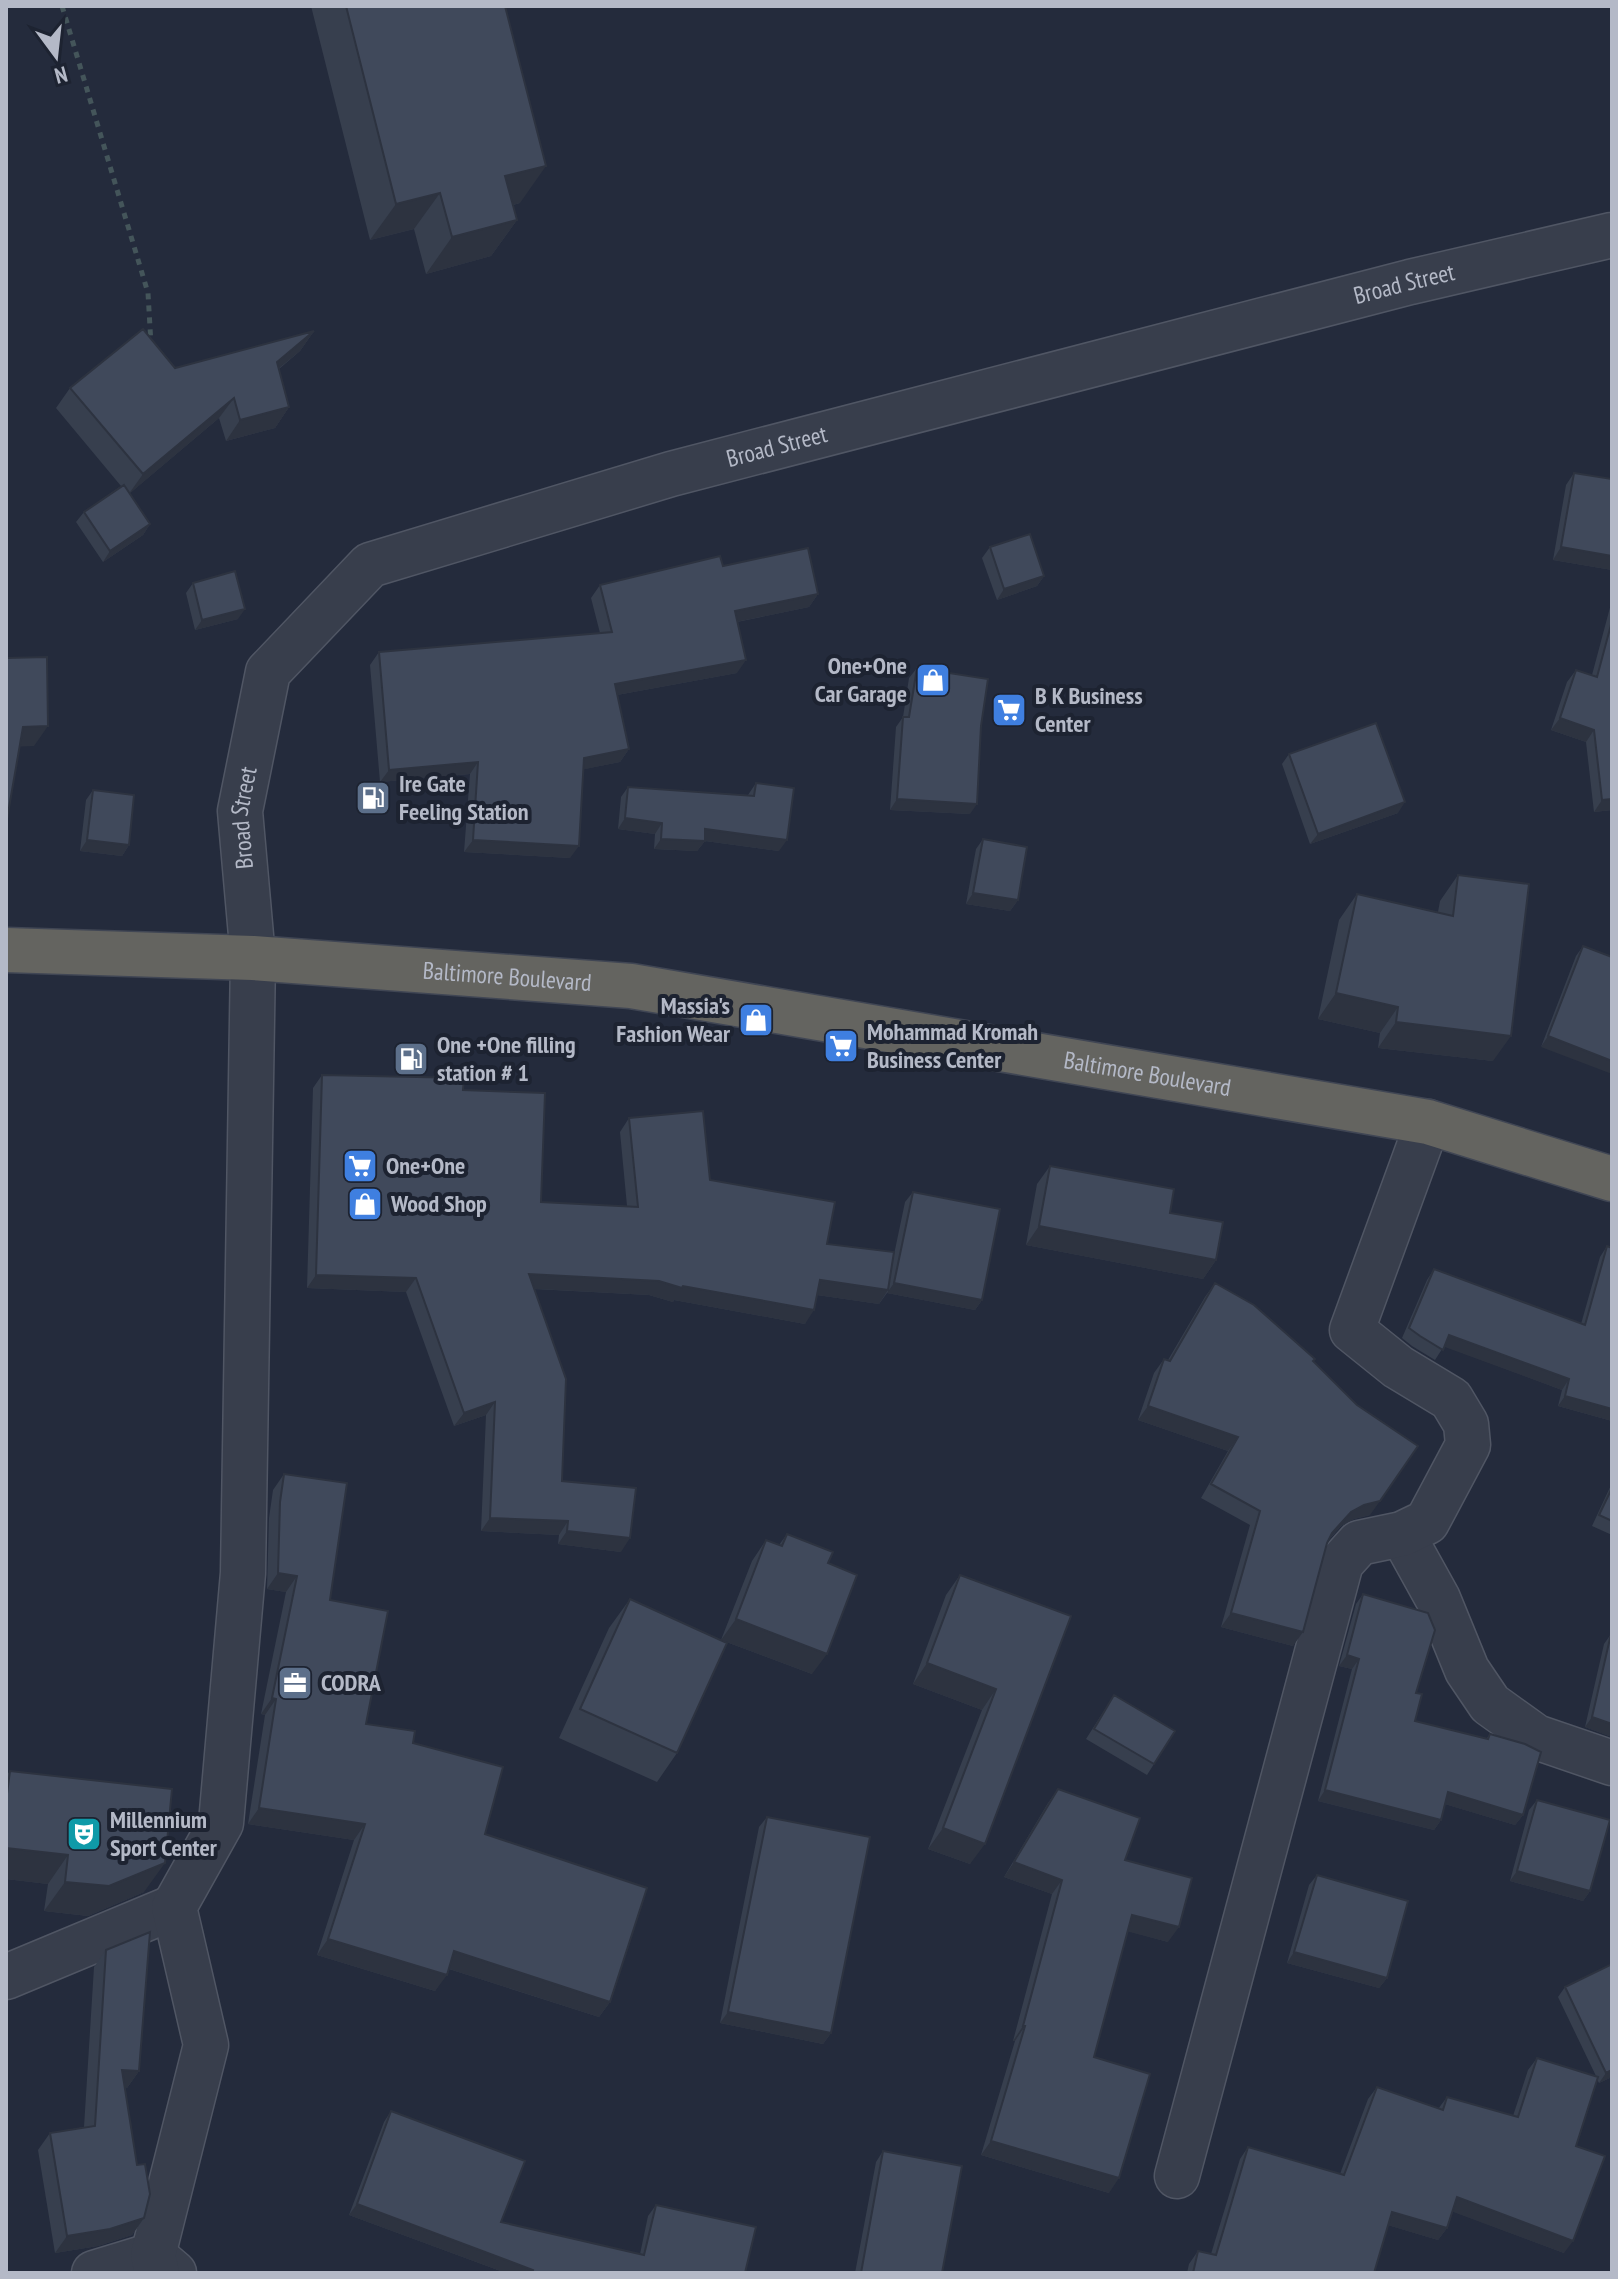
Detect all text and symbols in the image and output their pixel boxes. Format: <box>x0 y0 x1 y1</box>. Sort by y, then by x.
north arrow <box>16 16 96 96</box>
text: N <box>52 60 71 90</box>
street label: Broad Street <box>1350 256 1458 311</box>
street label: Broad Street <box>723 418 831 474</box>
place label: One+One Car Garage <box>815 650 907 709</box>
shop icon: One+One Car Garage <box>914 661 952 699</box>
place label: B K Business Center <box>1035 680 1143 739</box>
supermarket icon: B K Business Center <box>990 691 1028 729</box>
street label: Broad Street <box>223 763 264 870</box>
place label: Ire Gate Feeling Station <box>399 768 528 827</box>
fuel station icon: Ire Gate Feeling Station <box>354 779 392 817</box>
street label: Baltimore Boulevard <box>422 955 593 998</box>
place label: Massia's Fashion Wear <box>616 990 731 1049</box>
shop icon: Massia's Fashion Wear <box>737 1001 775 1039</box>
place label: Mohammad Kromah Business Center <box>867 1016 1038 1075</box>
supermarket icon: Mohammad Kromah Business Center <box>822 1027 860 1065</box>
place label: One +One filling station # 1 <box>437 1029 576 1088</box>
fuel station icon: One +One filling station # 1 <box>392 1040 430 1078</box>
street label: Baltimore Boulevard <box>1062 1044 1233 1103</box>
supermarket icon: One+One <box>341 1147 379 1185</box>
place label: One+One <box>386 1150 465 1181</box>
shop icon: Wood Shop <box>346 1185 384 1223</box>
place label: Wood Shop <box>390 1188 487 1219</box>
office icon: CODRA <box>276 1664 314 1702</box>
place label: CODRA <box>321 1667 382 1698</box>
place label: Millennium Sport Center <box>110 1804 218 1863</box>
theatre icon: Millennium Sport Center <box>65 1815 103 1853</box>

